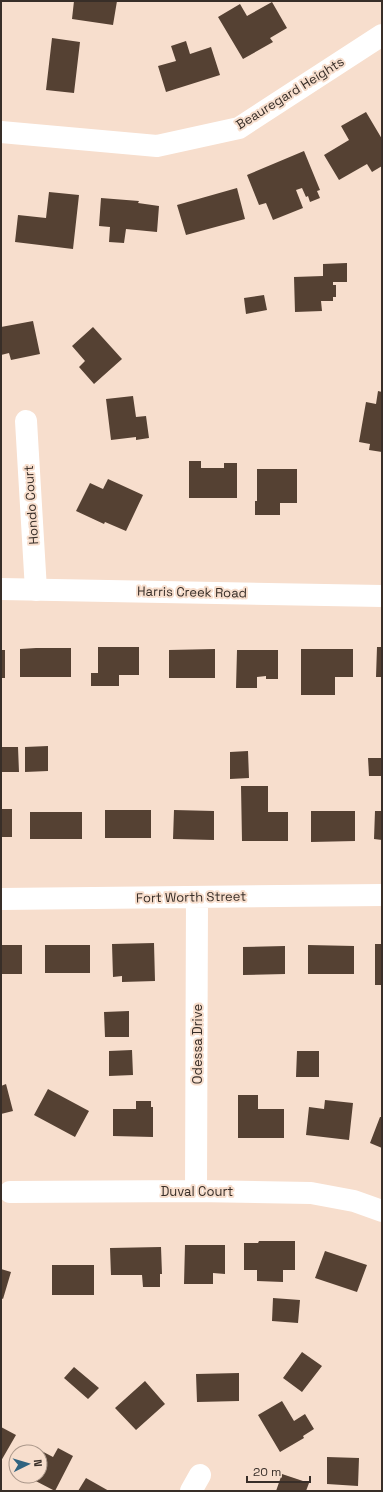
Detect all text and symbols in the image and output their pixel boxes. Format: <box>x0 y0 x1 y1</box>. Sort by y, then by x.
street label: Beauregard Heights <box>233 53 347 133</box>
street label: Hondo Court <box>20 465 42 545</box>
street label: Harris Creek Road <box>137 583 247 601</box>
street label: Fort Worth Street <box>136 888 246 906</box>
street label: Odessa Drive <box>189 1004 206 1084</box>
street label: Duval Court <box>161 1183 233 1200</box>
north arrow <box>8 1444 48 1484</box>
scale bar <box>247 1458 310 1484</box>
text: N <box>31 1459 45 1467</box>
text: 20 m <box>253 1464 281 1480</box>

